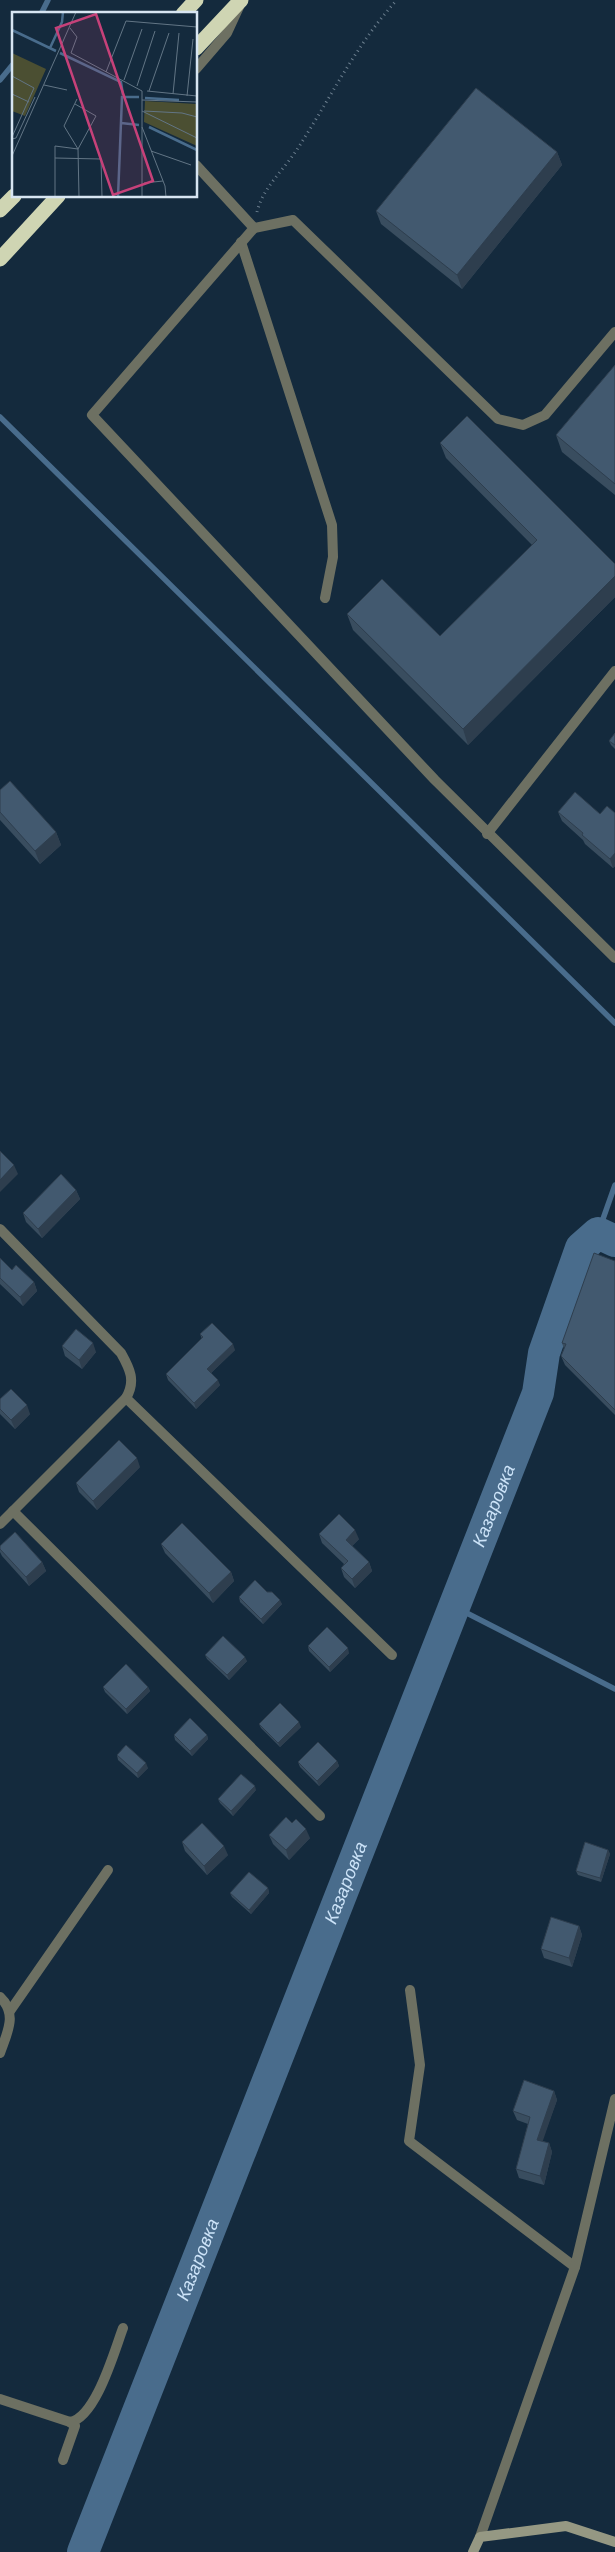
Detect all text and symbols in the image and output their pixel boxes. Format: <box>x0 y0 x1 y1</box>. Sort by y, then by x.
inset map <box>12 12 198 198</box>
water label: Казаровка <box>469 1462 519 1550</box>
water label: Казаровка <box>321 1839 371 1927</box>
water label: Казаровка <box>173 2216 223 2304</box>

